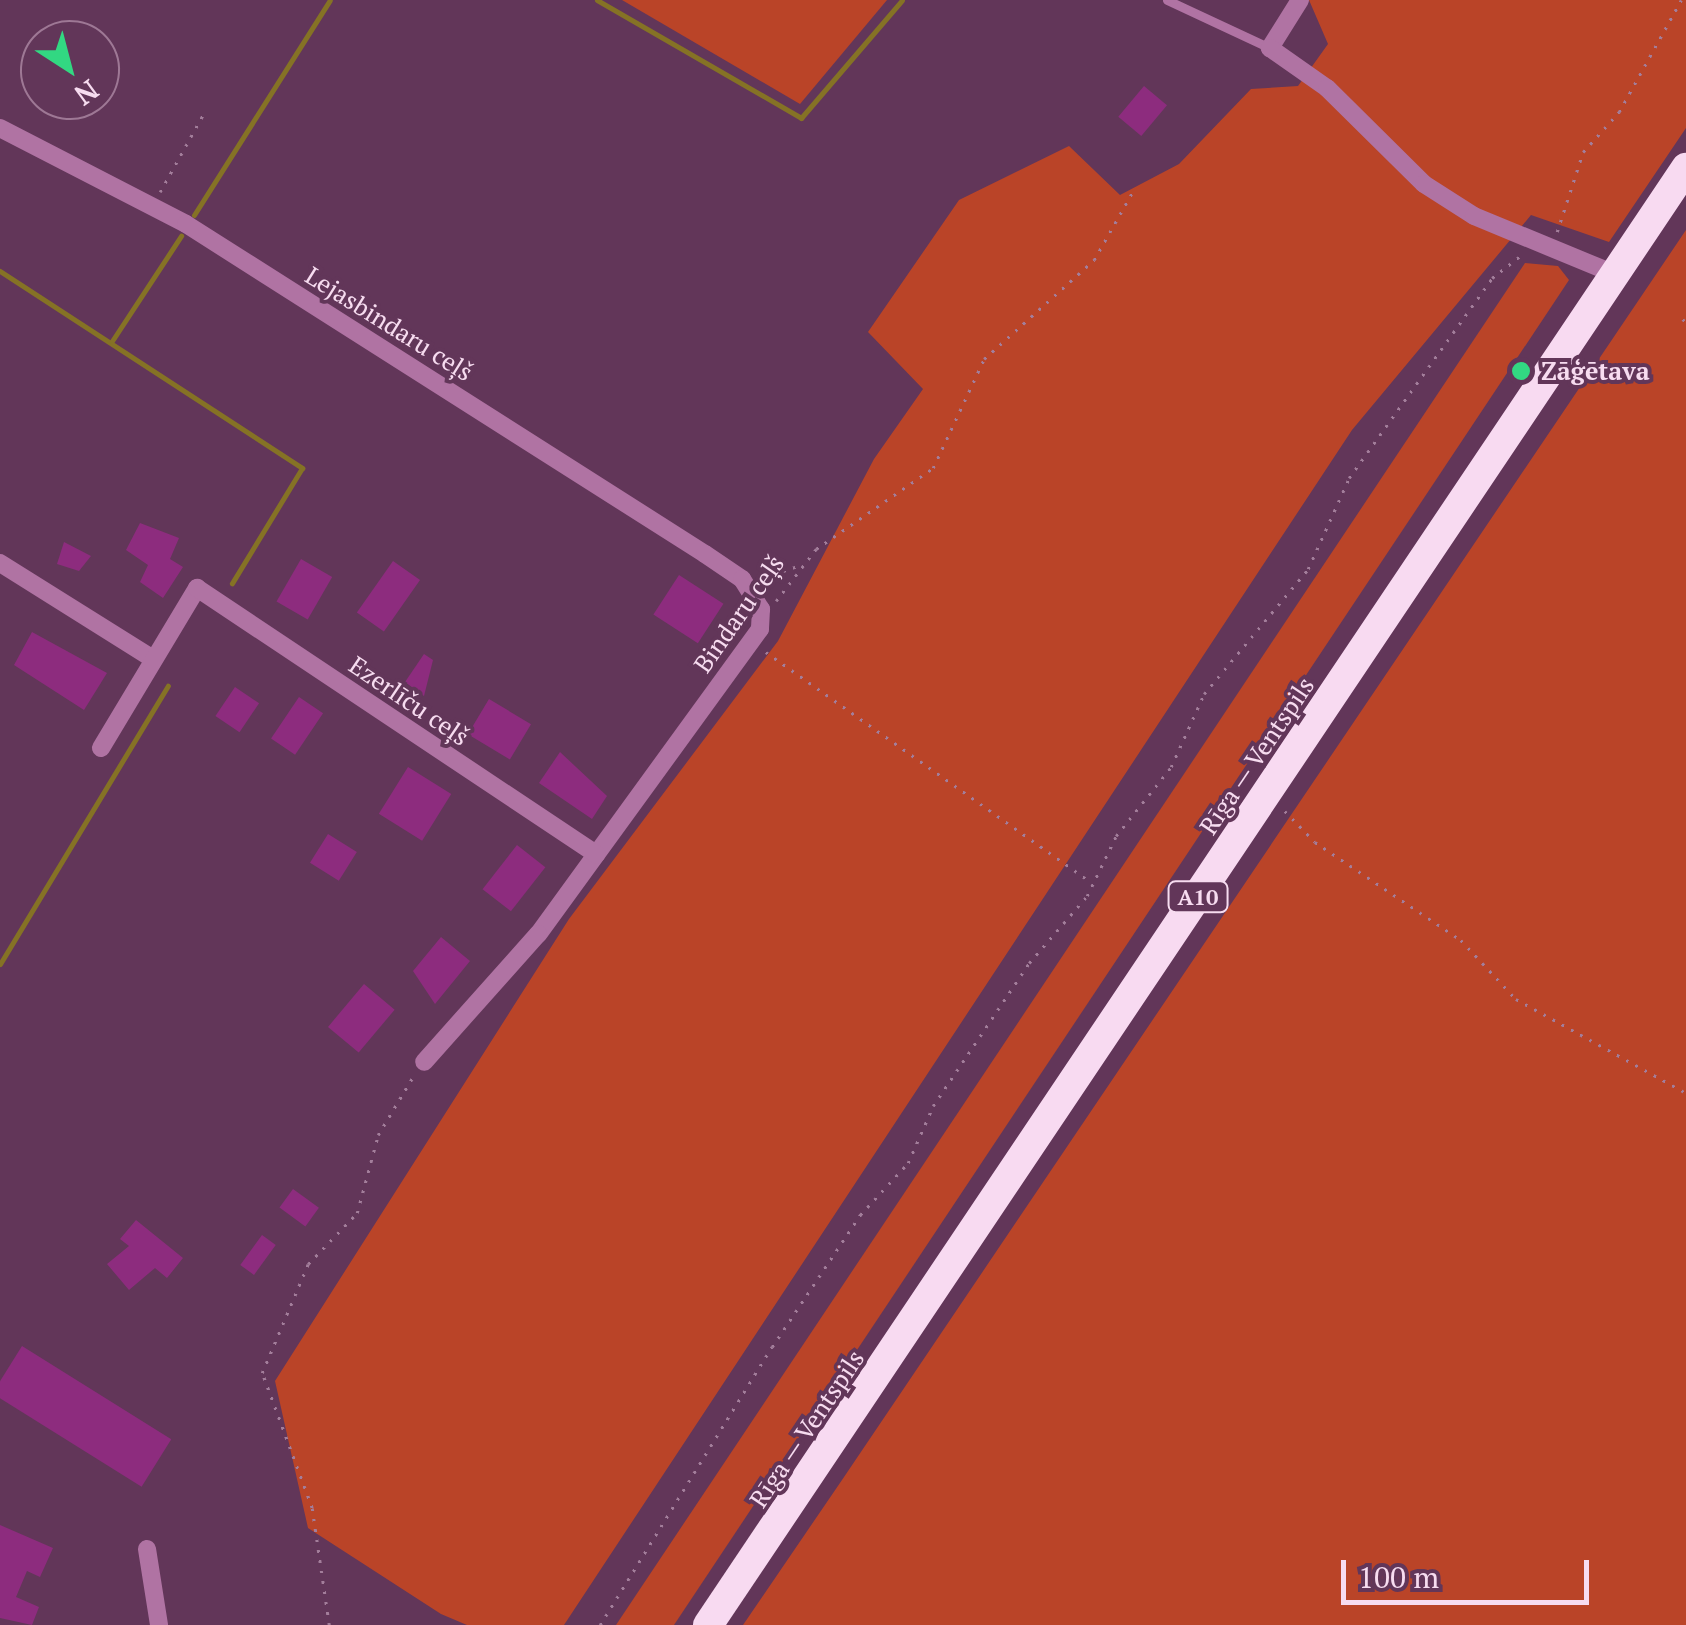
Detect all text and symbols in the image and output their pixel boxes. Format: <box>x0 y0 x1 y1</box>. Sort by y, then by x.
north arrow <box>20 20 120 120</box>
text: N <box>67 72 106 114</box>
street label: Lejasbindaru ceļš <box>300 261 478 387</box>
place label: Zāģētava <box>1541 356 1650 386</box>
marker: Zāģētava <box>1510 360 1532 382</box>
street label: Bindaru ceļš <box>688 550 790 678</box>
street label: Ezerlīču ceļš <box>343 650 475 752</box>
street label: Rīga — Ventspils <box>1193 671 1321 841</box>
road number: A10 <box>1166 880 1230 914</box>
street label: Rīga — Ventspils <box>743 1344 871 1514</box>
scale bar <box>1346 1540 1594 1602</box>
text: 100 m <box>1358 1557 1439 1597</box>

